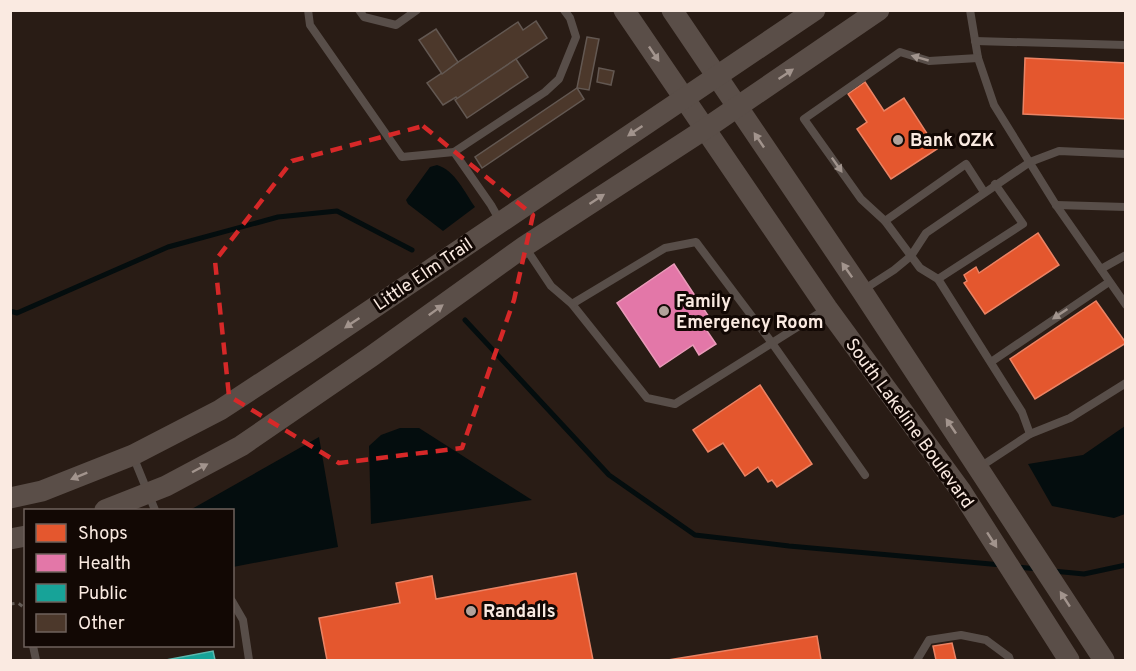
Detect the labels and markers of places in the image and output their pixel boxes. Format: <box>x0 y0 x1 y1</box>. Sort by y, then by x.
place label: Bank OZK <box>910 130 995 153</box>
marker: Bank OZK <box>891 133 905 147</box>
place label: Family Emergency Room <box>676 291 823 335</box>
marker: Family Emergency Room <box>657 304 671 318</box>
place label: Randalls <box>483 601 556 624</box>
marker: Randalls <box>464 604 478 618</box>

